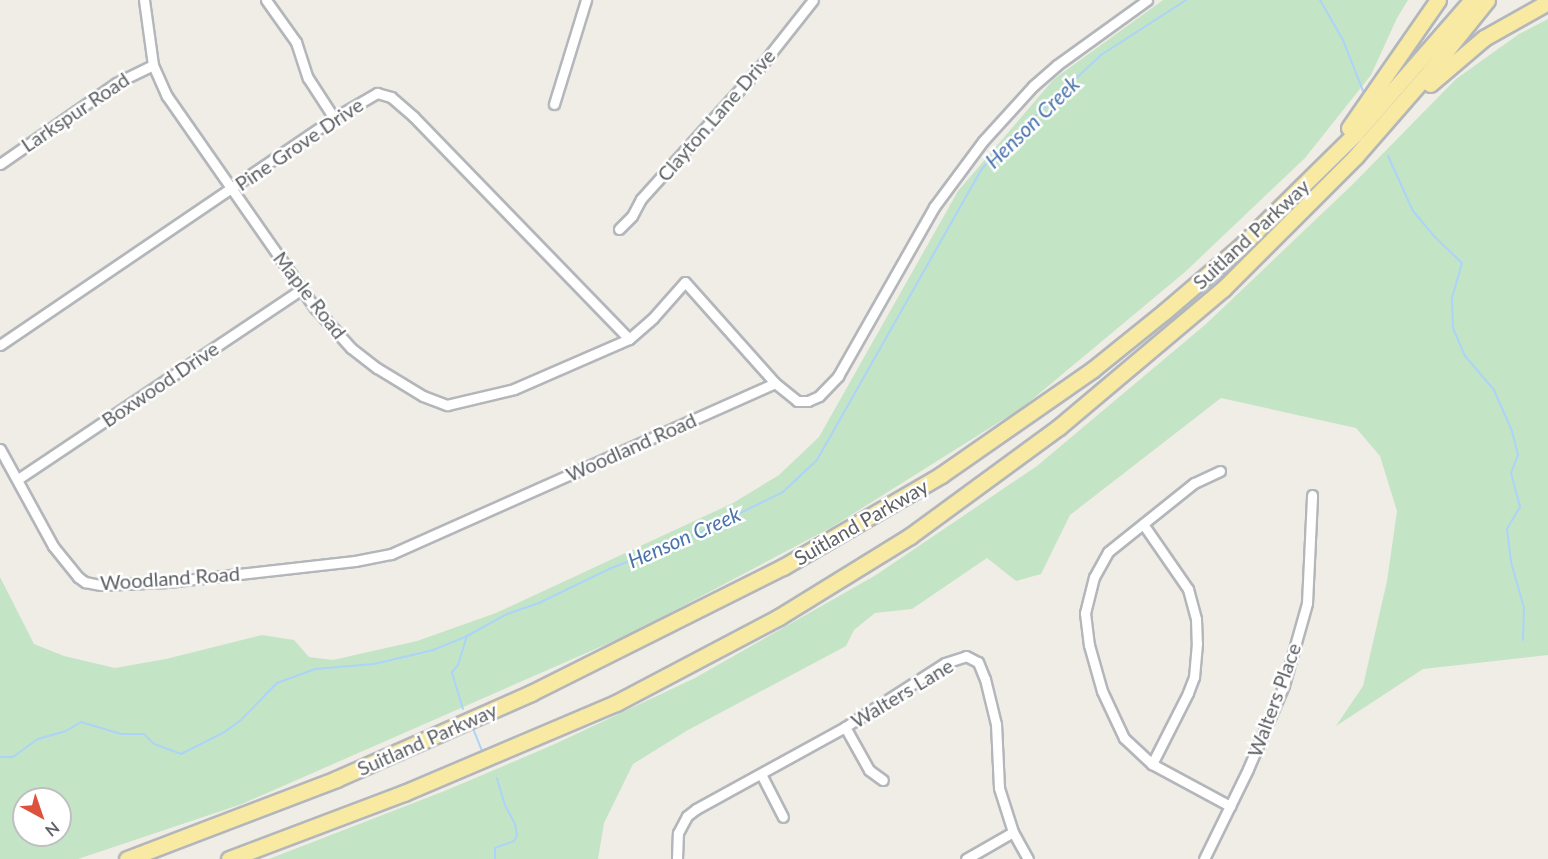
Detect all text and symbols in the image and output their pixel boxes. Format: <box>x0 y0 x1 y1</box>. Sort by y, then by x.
street label: Clayton Lane Drive <box>652 44 780 186</box>
street label: Larkspur Road <box>16 67 134 157</box>
water label: Henson Creek <box>980 71 1084 173</box>
street label: Pine Grove Drive <box>230 92 368 196</box>
street label: Suitland Parkway <box>1188 174 1314 294</box>
street label: Maple Road <box>268 247 352 343</box>
street label: Boxwood Drive <box>97 336 223 432</box>
street label: Woodland Road <box>562 408 700 486</box>
street label: Suitland Parkway <box>790 474 932 570</box>
water label: Henson Creek <box>624 501 744 573</box>
street label: Woodland Road <box>99 561 241 595</box>
street label: Walters Place <box>1242 640 1306 760</box>
street label: Walters Lane <box>847 653 957 733</box>
street label: Suitland Parkway <box>353 697 501 781</box>
north arrow <box>12 787 72 847</box>
text: N <box>42 818 63 841</box>

